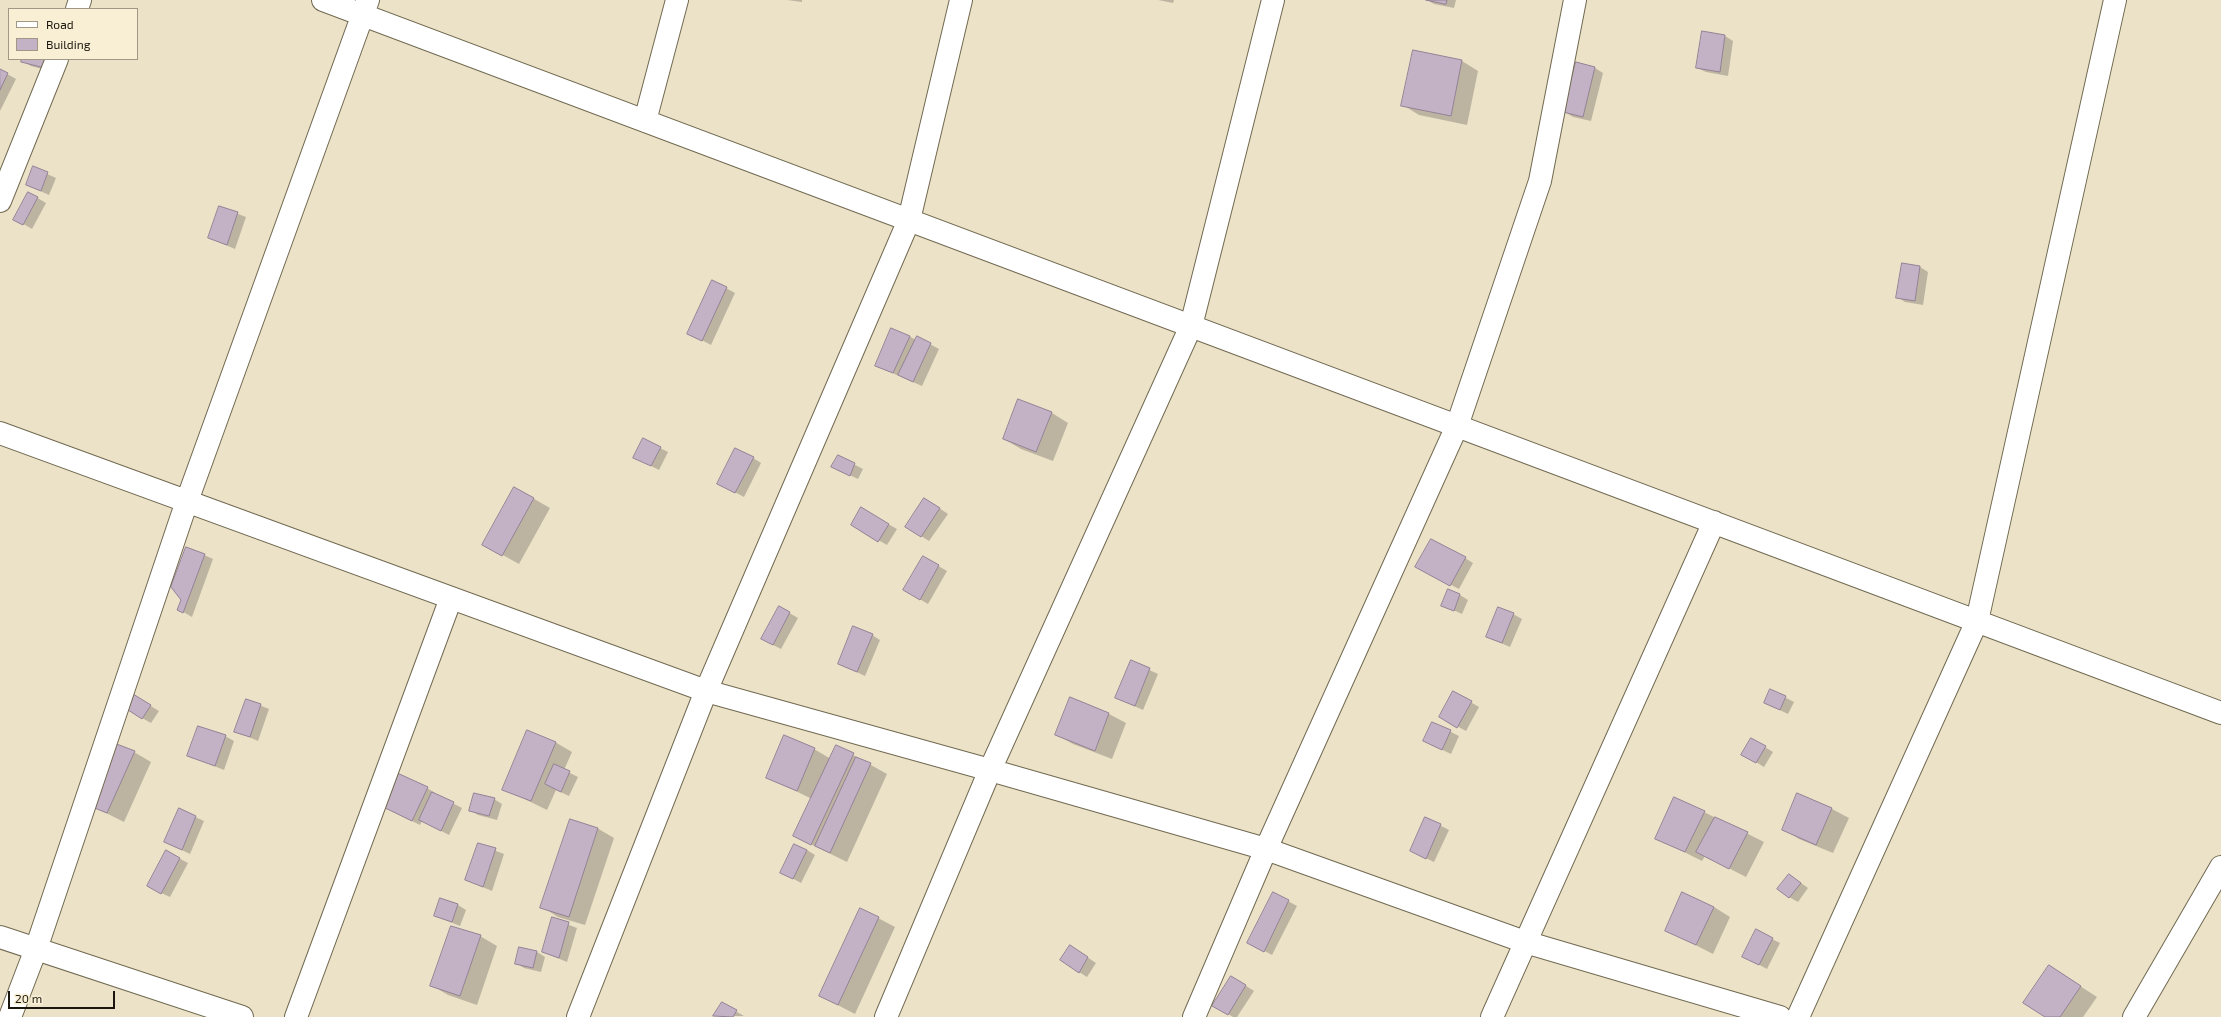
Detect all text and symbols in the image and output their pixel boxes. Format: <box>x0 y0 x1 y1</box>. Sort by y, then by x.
legend <box>8 8 138 60</box>
text: Road <box>46 17 74 31</box>
text: Building <box>46 37 90 51</box>
scale bar <box>10 983 117 1009</box>
text: 20 m <box>15 991 42 1005</box>

